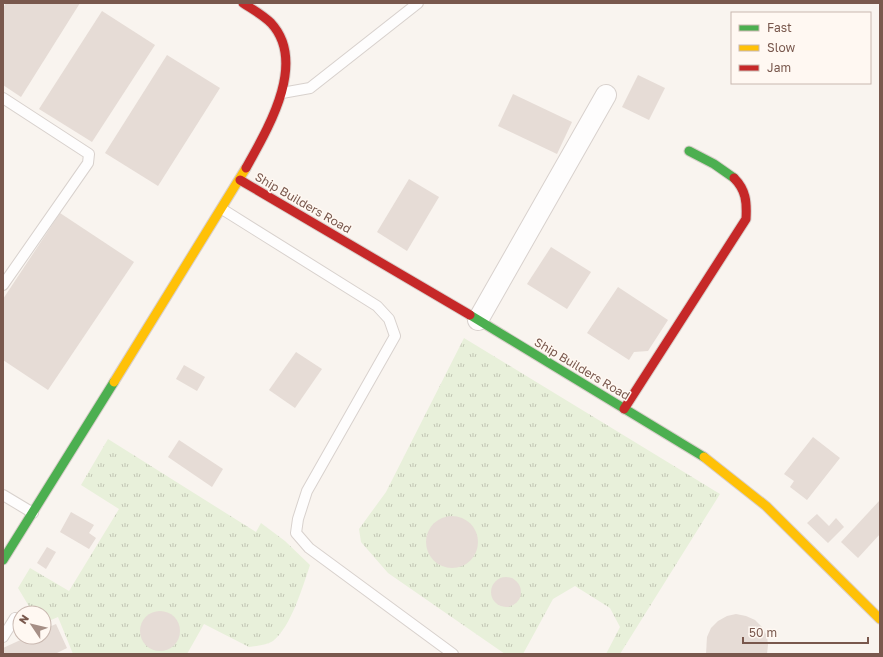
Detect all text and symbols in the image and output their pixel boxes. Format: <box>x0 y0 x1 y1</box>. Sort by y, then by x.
legend <box>731 12 871 84</box>
text: Fast <box>767 20 792 35</box>
text: Slow <box>767 40 795 55</box>
text: Jam <box>767 60 791 75</box>
street label: Ship Builders Road <box>252 169 354 236</box>
street label: Ship Builders Road <box>532 334 633 403</box>
north arrow <box>12 605 52 645</box>
text: N <box>16 612 31 626</box>
scale bar <box>743 619 868 645</box>
text: 50 m <box>749 625 777 640</box>

